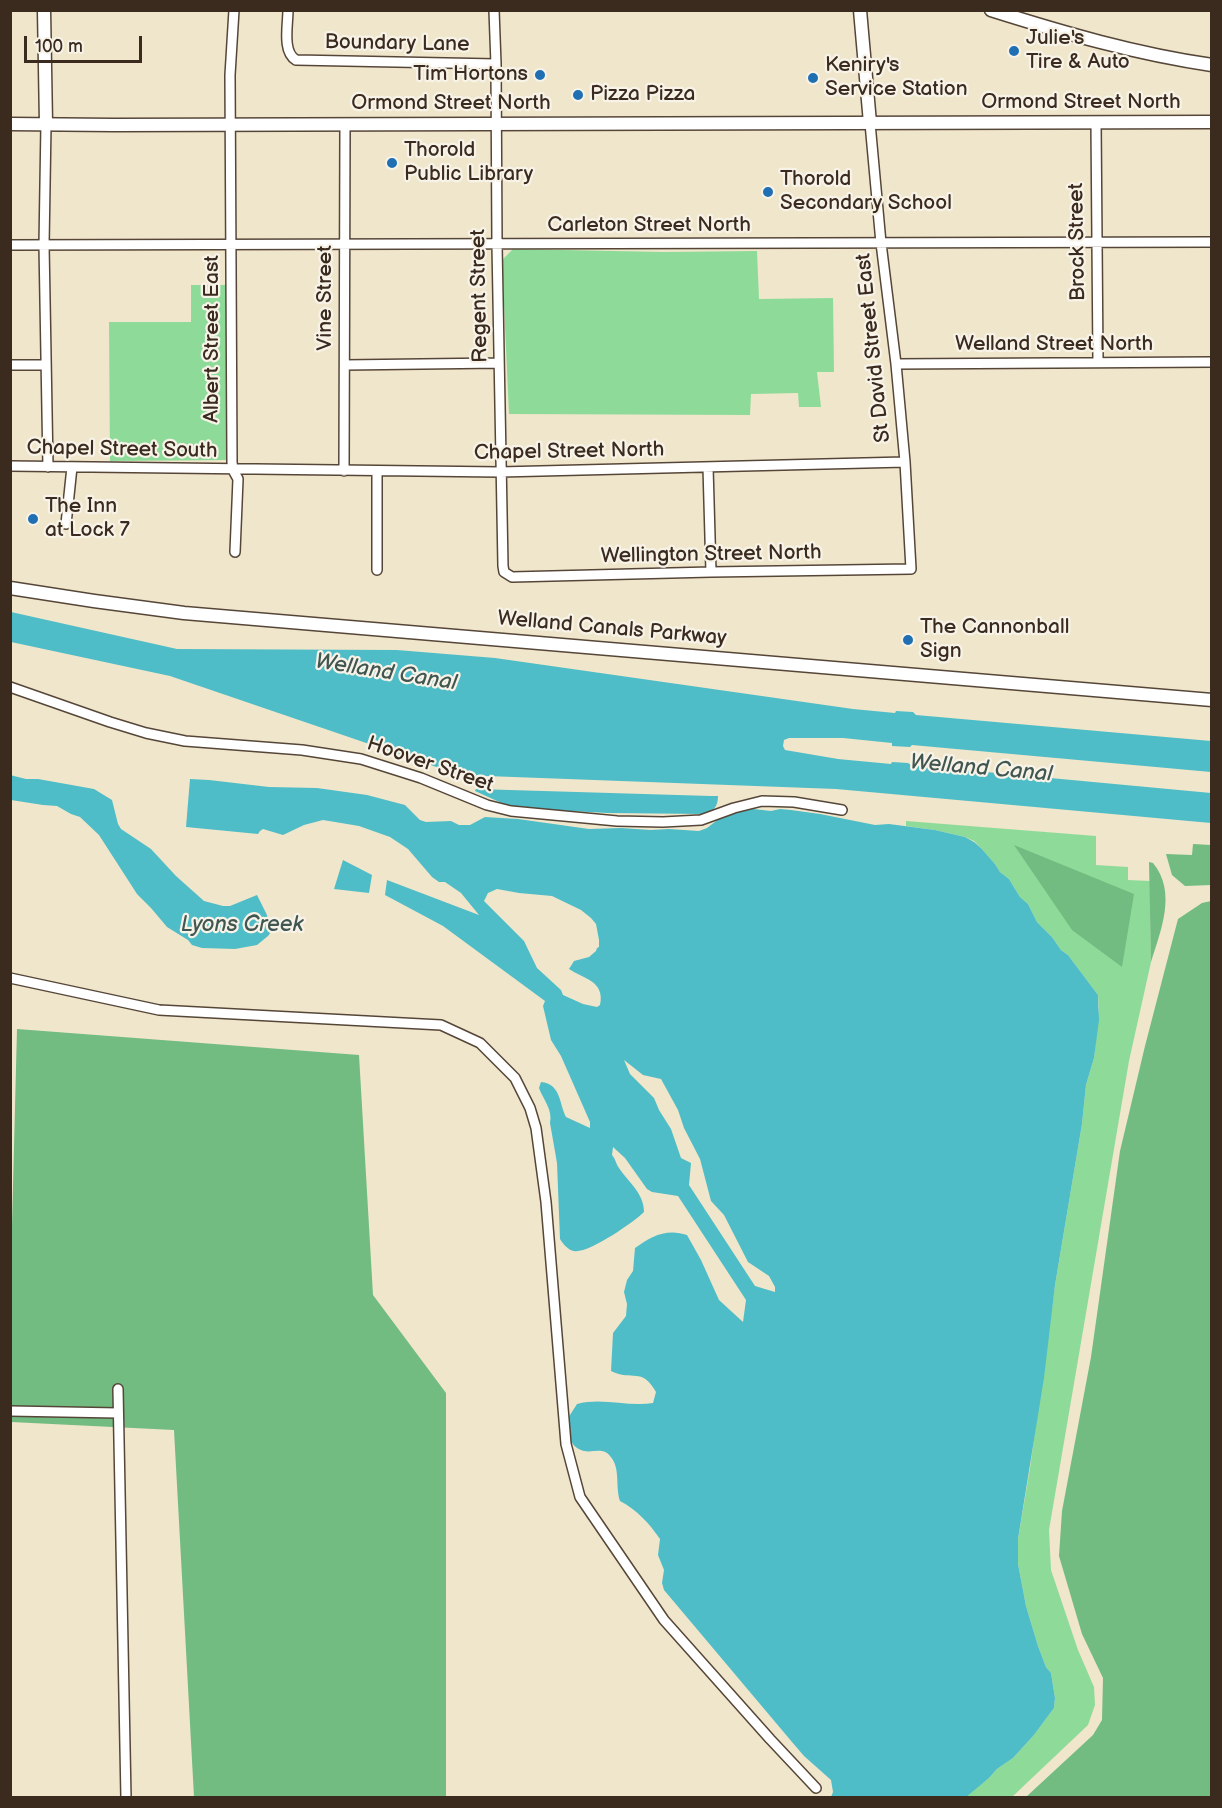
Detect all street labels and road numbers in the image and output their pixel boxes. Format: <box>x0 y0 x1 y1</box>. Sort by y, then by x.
street label: Boundary Lane <box>324 30 470 58</box>
street label: Ormond Street North <box>981 90 1181 116</box>
street label: Ormond Street North <box>351 91 551 117</box>
street label: Brock Street <box>1064 183 1092 301</box>
street label: Carleton Street North <box>547 213 751 239</box>
street label: Regent Street <box>466 229 494 363</box>
street label: Vine Street <box>313 245 339 351</box>
street label: St David Street East <box>852 252 896 444</box>
street label: Albert Street East <box>200 255 226 423</box>
street label: Welland Street North <box>955 332 1153 358</box>
street label: Chapel Street South <box>26 436 218 464</box>
street label: Chapel Street North <box>474 438 664 466</box>
street label: Wellington Street North <box>600 540 822 570</box>
street label: Welland Canals Parkway <box>496 606 728 652</box>
street label: Hoover Street <box>363 732 497 798</box>

